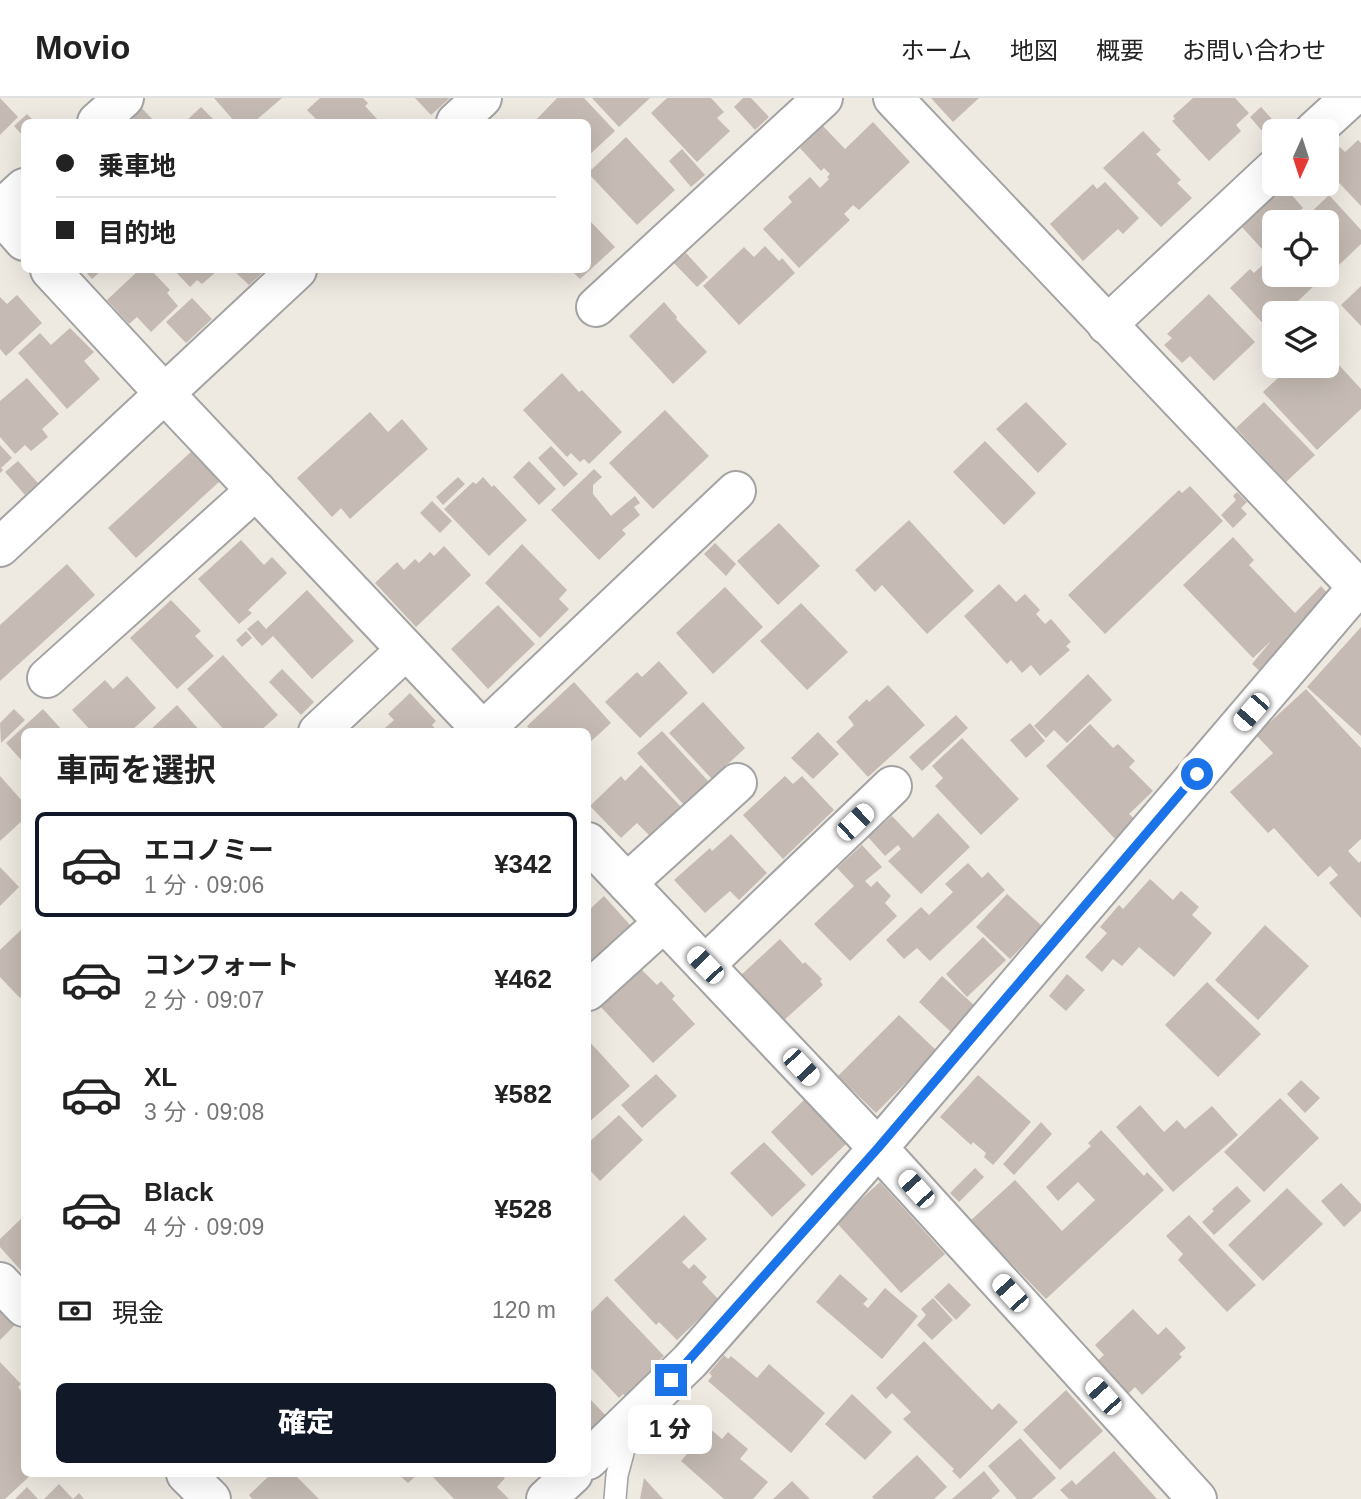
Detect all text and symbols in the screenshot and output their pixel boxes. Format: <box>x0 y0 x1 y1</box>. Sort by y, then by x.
text: Movio <box>35 29 130 66</box>
text: ホーム <box>901 37 972 64</box>
text: 地図 <box>1010 37 1058 64</box>
text: 概要 <box>1096 37 1144 64</box>
text: お問い合わせ <box>1182 37 1326 64</box>
north arrow <box>1262 119 1339 196</box>
map controls <box>1262 119 1339 378</box>
text: 乗車地 <box>98 151 176 181</box>
button: locate <box>1262 210 1339 287</box>
text: 目的地 <box>98 218 176 248</box>
button: layers <box>1262 301 1339 378</box>
car <box>1230 689 1273 735</box>
text: 車両を選択 <box>56 752 216 788</box>
route start <box>1181 758 1213 790</box>
car <box>833 800 878 844</box>
icon: car <box>60 833 123 896</box>
text: エコノミー <box>144 835 274 865</box>
text: ¥342 <box>494 849 552 879</box>
text: 1 分 · 09:06 <box>144 872 264 898</box>
car <box>683 943 728 987</box>
icon: car <box>60 948 123 1011</box>
text: コンフォート <box>144 950 299 980</box>
text: ¥462 <box>494 964 552 994</box>
text: 2 分 · 09:07 <box>144 987 264 1013</box>
car <box>779 1044 824 1090</box>
text: XL <box>144 1062 177 1092</box>
icon: car <box>60 1063 123 1126</box>
text: ¥582 <box>494 1079 552 1109</box>
text: 3 分 · 09:08 <box>144 1099 264 1125</box>
car <box>895 1166 938 1212</box>
text: Black <box>144 1177 213 1207</box>
icon: car <box>60 1178 123 1241</box>
text: ¥528 <box>494 1194 552 1224</box>
text: 4 分 · 09:09 <box>144 1214 264 1240</box>
car <box>989 1270 1032 1316</box>
icon: cash <box>56 1292 94 1330</box>
text: 120 m <box>492 1297 556 1323</box>
text: 現金 <box>112 1298 164 1328</box>
route end <box>655 1364 687 1396</box>
car <box>1082 1373 1125 1419</box>
button: 確定 <box>56 1383 556 1463</box>
callout: 1 分 <box>629 1404 713 1454</box>
text: 1 分 <box>649 1416 691 1442</box>

